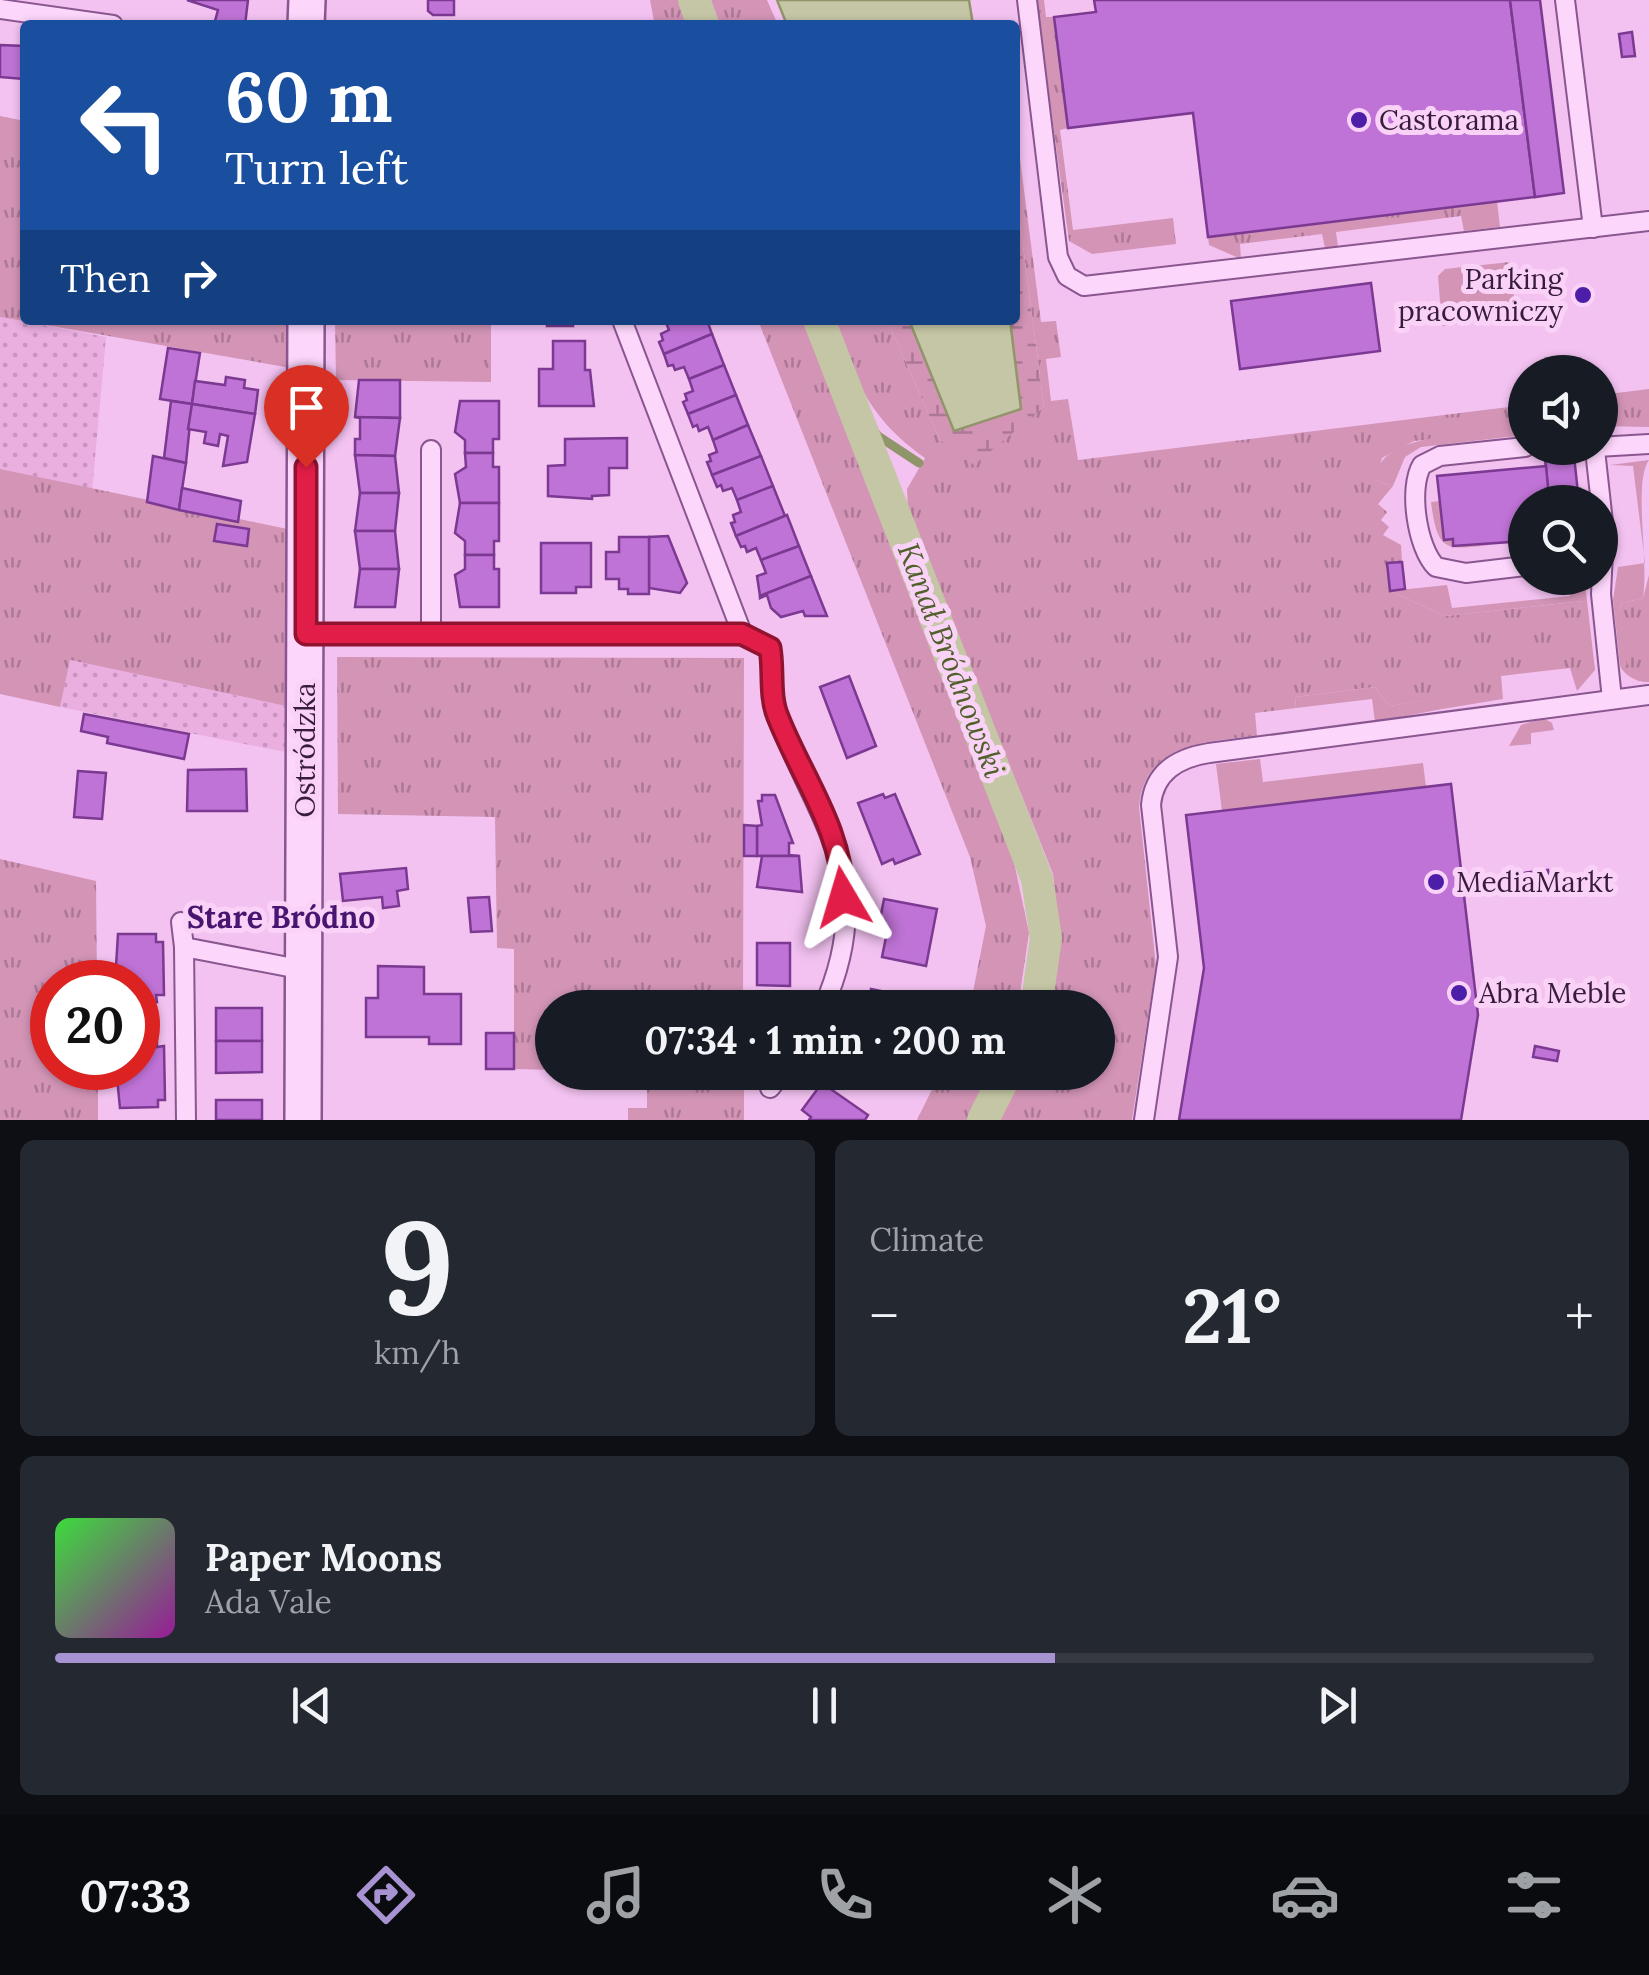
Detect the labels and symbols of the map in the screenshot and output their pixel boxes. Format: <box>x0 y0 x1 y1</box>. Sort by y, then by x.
place label: Castorama <box>1379 102 1519 138</box>
marker: Castorama <box>1348 109 1370 131</box>
place label: Parking pracowniczy <box>1398 261 1564 329</box>
marker: Parking pracowniczy <box>1572 284 1594 306</box>
pin <box>264 365 349 468</box>
water label: Kanał Bródnowski <box>890 537 1014 783</box>
street label: Ostródzka <box>287 683 323 817</box>
position arrow <box>791 845 895 949</box>
place label: MediaMarkt <box>1456 864 1614 900</box>
marker: MediaMarkt <box>1425 871 1447 893</box>
district label: Stare Bródno <box>187 898 375 936</box>
speed limit sign: 20 <box>30 960 160 1090</box>
place label: Abra Meble <box>1478 975 1626 1011</box>
marker: Abra Meble <box>1448 982 1470 1004</box>

